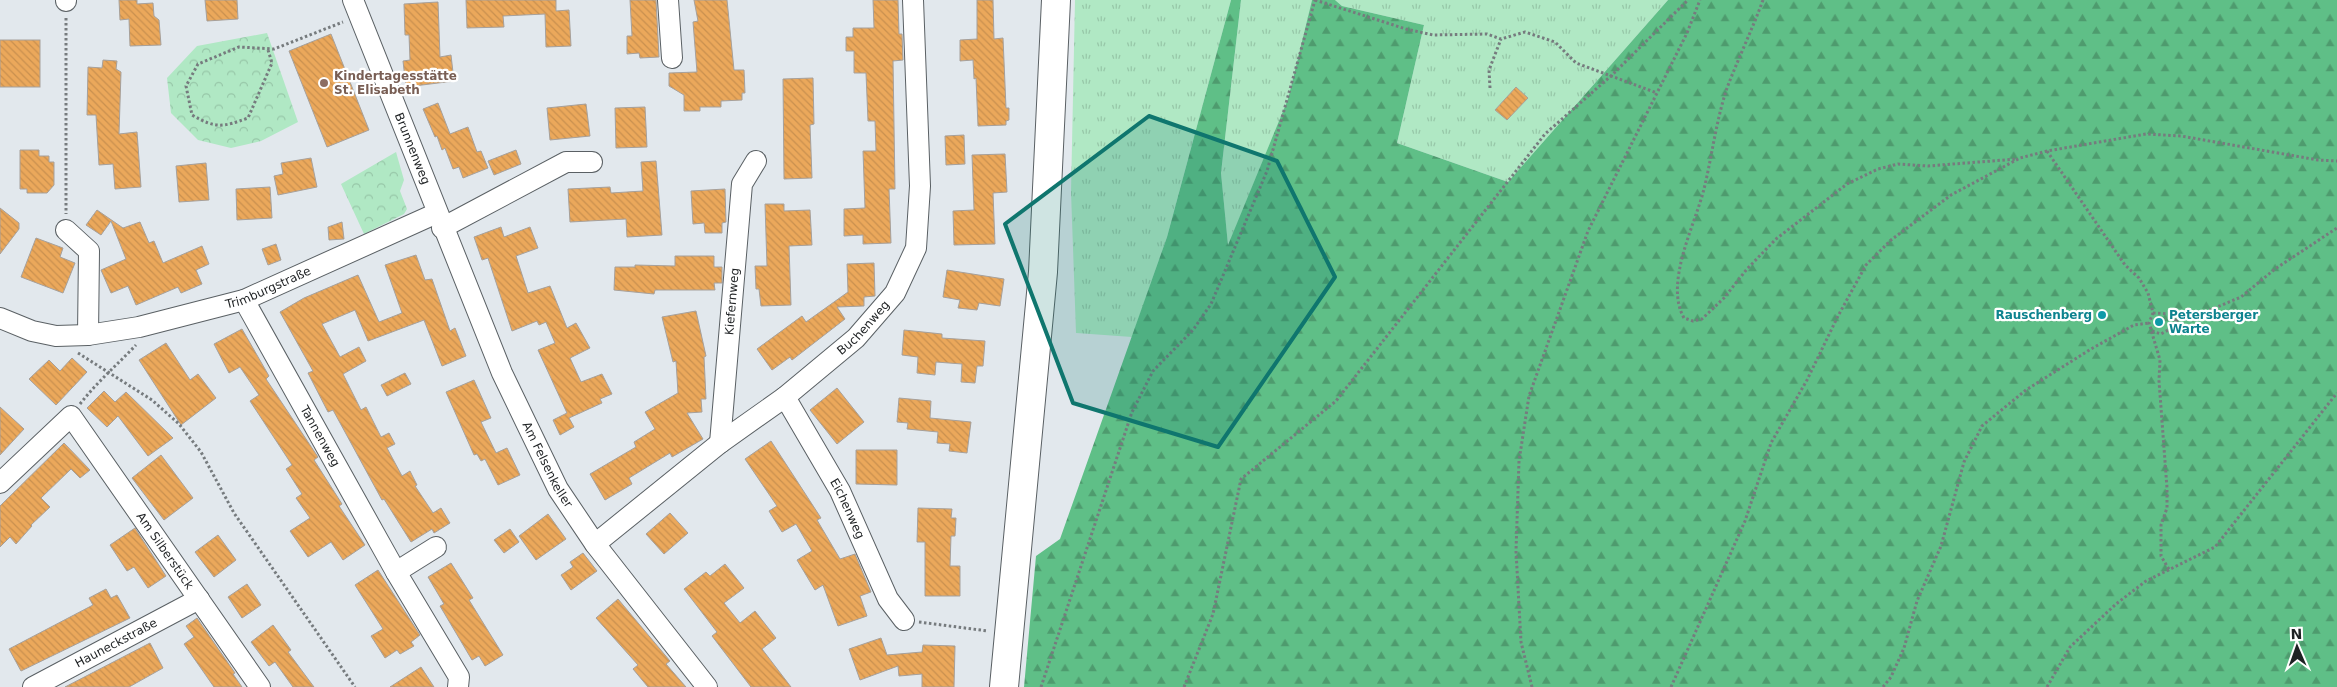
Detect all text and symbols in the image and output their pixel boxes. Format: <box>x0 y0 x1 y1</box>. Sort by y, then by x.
place label: Kindertagesstätte St. Elisabeth <box>334 69 457 97</box>
marker: Kindertagesstätte St. Elisabeth <box>318 77 330 89</box>
street label: Brunnenweg <box>392 111 433 186</box>
street label: Trimburgstraße <box>223 264 313 312</box>
street label: Kiefernweg <box>722 267 742 336</box>
street label: Buchenweg <box>834 298 892 358</box>
place label: Rauschenberg <box>1995 308 2092 322</box>
place label: Petersberger Warte <box>2169 308 2258 336</box>
marker: Rauschenberg <box>2096 309 2108 321</box>
marker: Petersberger Warte <box>2153 316 2165 328</box>
street label: Tannenweg <box>297 402 343 469</box>
street label: Am Felsenkeller <box>520 419 576 510</box>
street label: Eichenweg <box>827 476 867 541</box>
street label: Am Silberstück <box>133 510 197 592</box>
street label: Hauneckstraße <box>73 616 159 670</box>
north arrow <box>2272 622 2322 672</box>
text: N <box>2290 626 2303 642</box>

